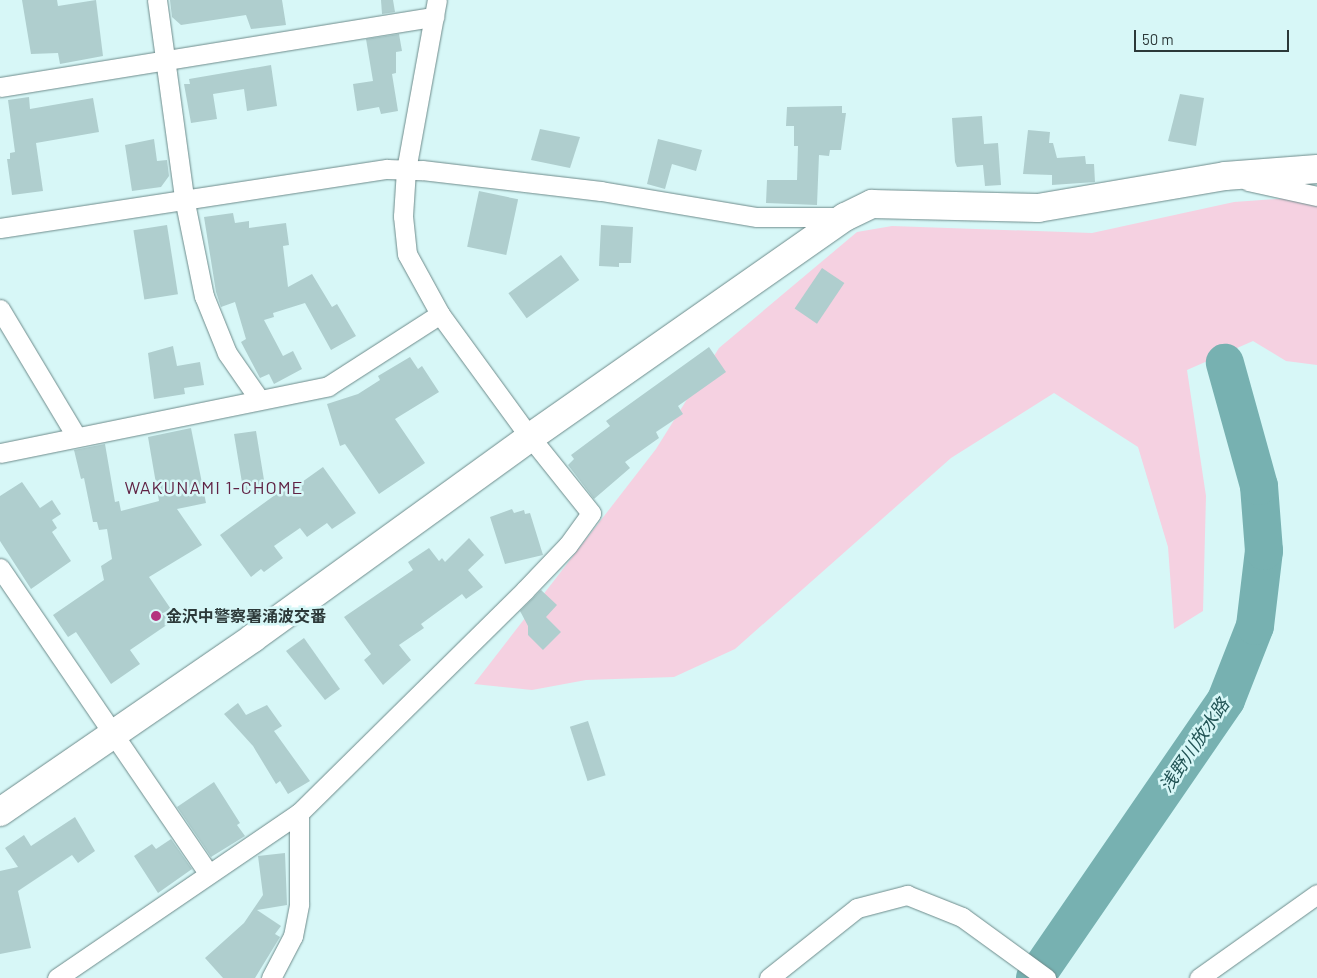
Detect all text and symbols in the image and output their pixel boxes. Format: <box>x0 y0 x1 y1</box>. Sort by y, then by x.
scale bar <box>1137 20 1292 52</box>
text: 50 m <box>1142 30 1174 48</box>
district label: WAKUNAMI 1-CHOME <box>123 476 305 498</box>
place label: 金沢中警察署涌波交番 <box>166 606 326 626</box>
marker: 金沢中警察署涌波交番 <box>150 610 162 622</box>
water label: 浅野川放水路 <box>1155 694 1233 796</box>

